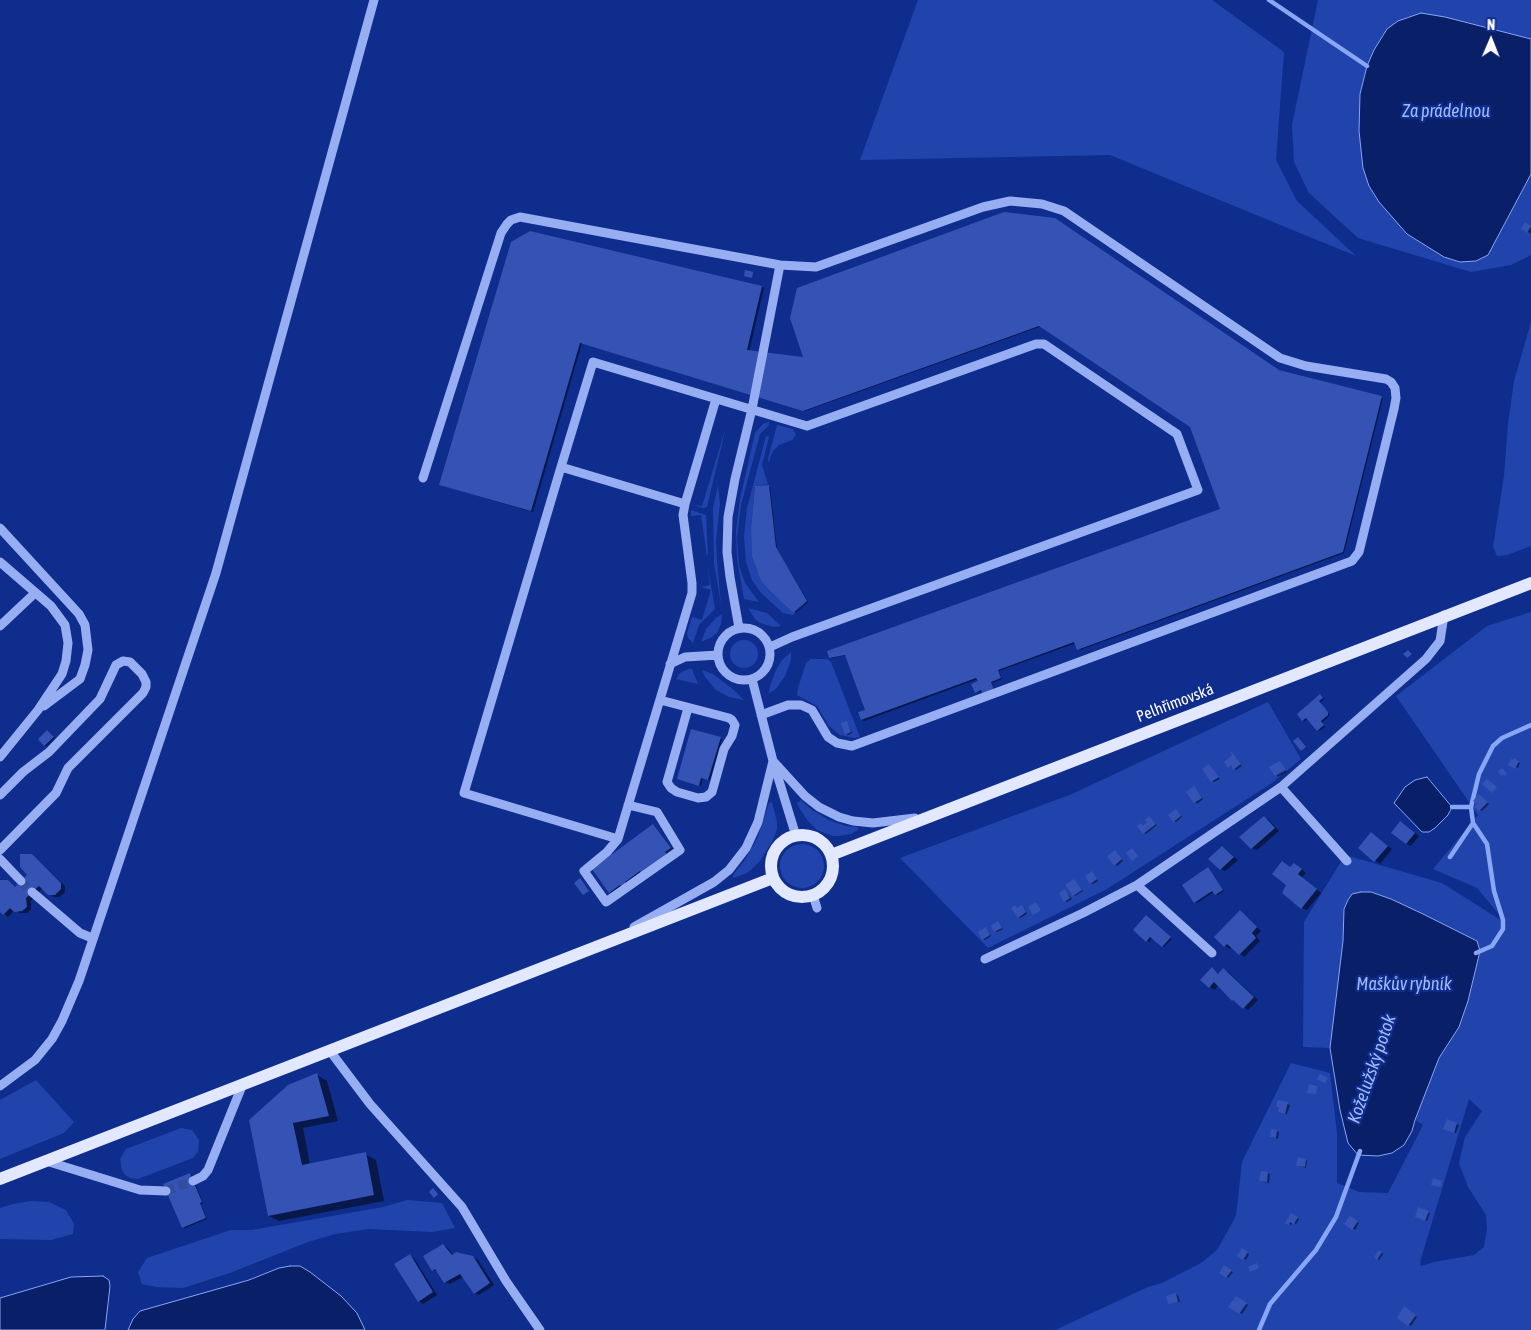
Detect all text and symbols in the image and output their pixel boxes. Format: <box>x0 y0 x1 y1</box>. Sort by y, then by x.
north arrow <box>1466 15 1516 65</box>
text: N <box>1487 17 1496 33</box>
water label: Za prádelnou <box>1402 100 1490 122</box>
street label: Pelhřimovská <box>1134 680 1216 726</box>
water label: Maškův rybník <box>1356 973 1452 995</box>
water label: Koželužský potok <box>1343 1012 1401 1126</box>

